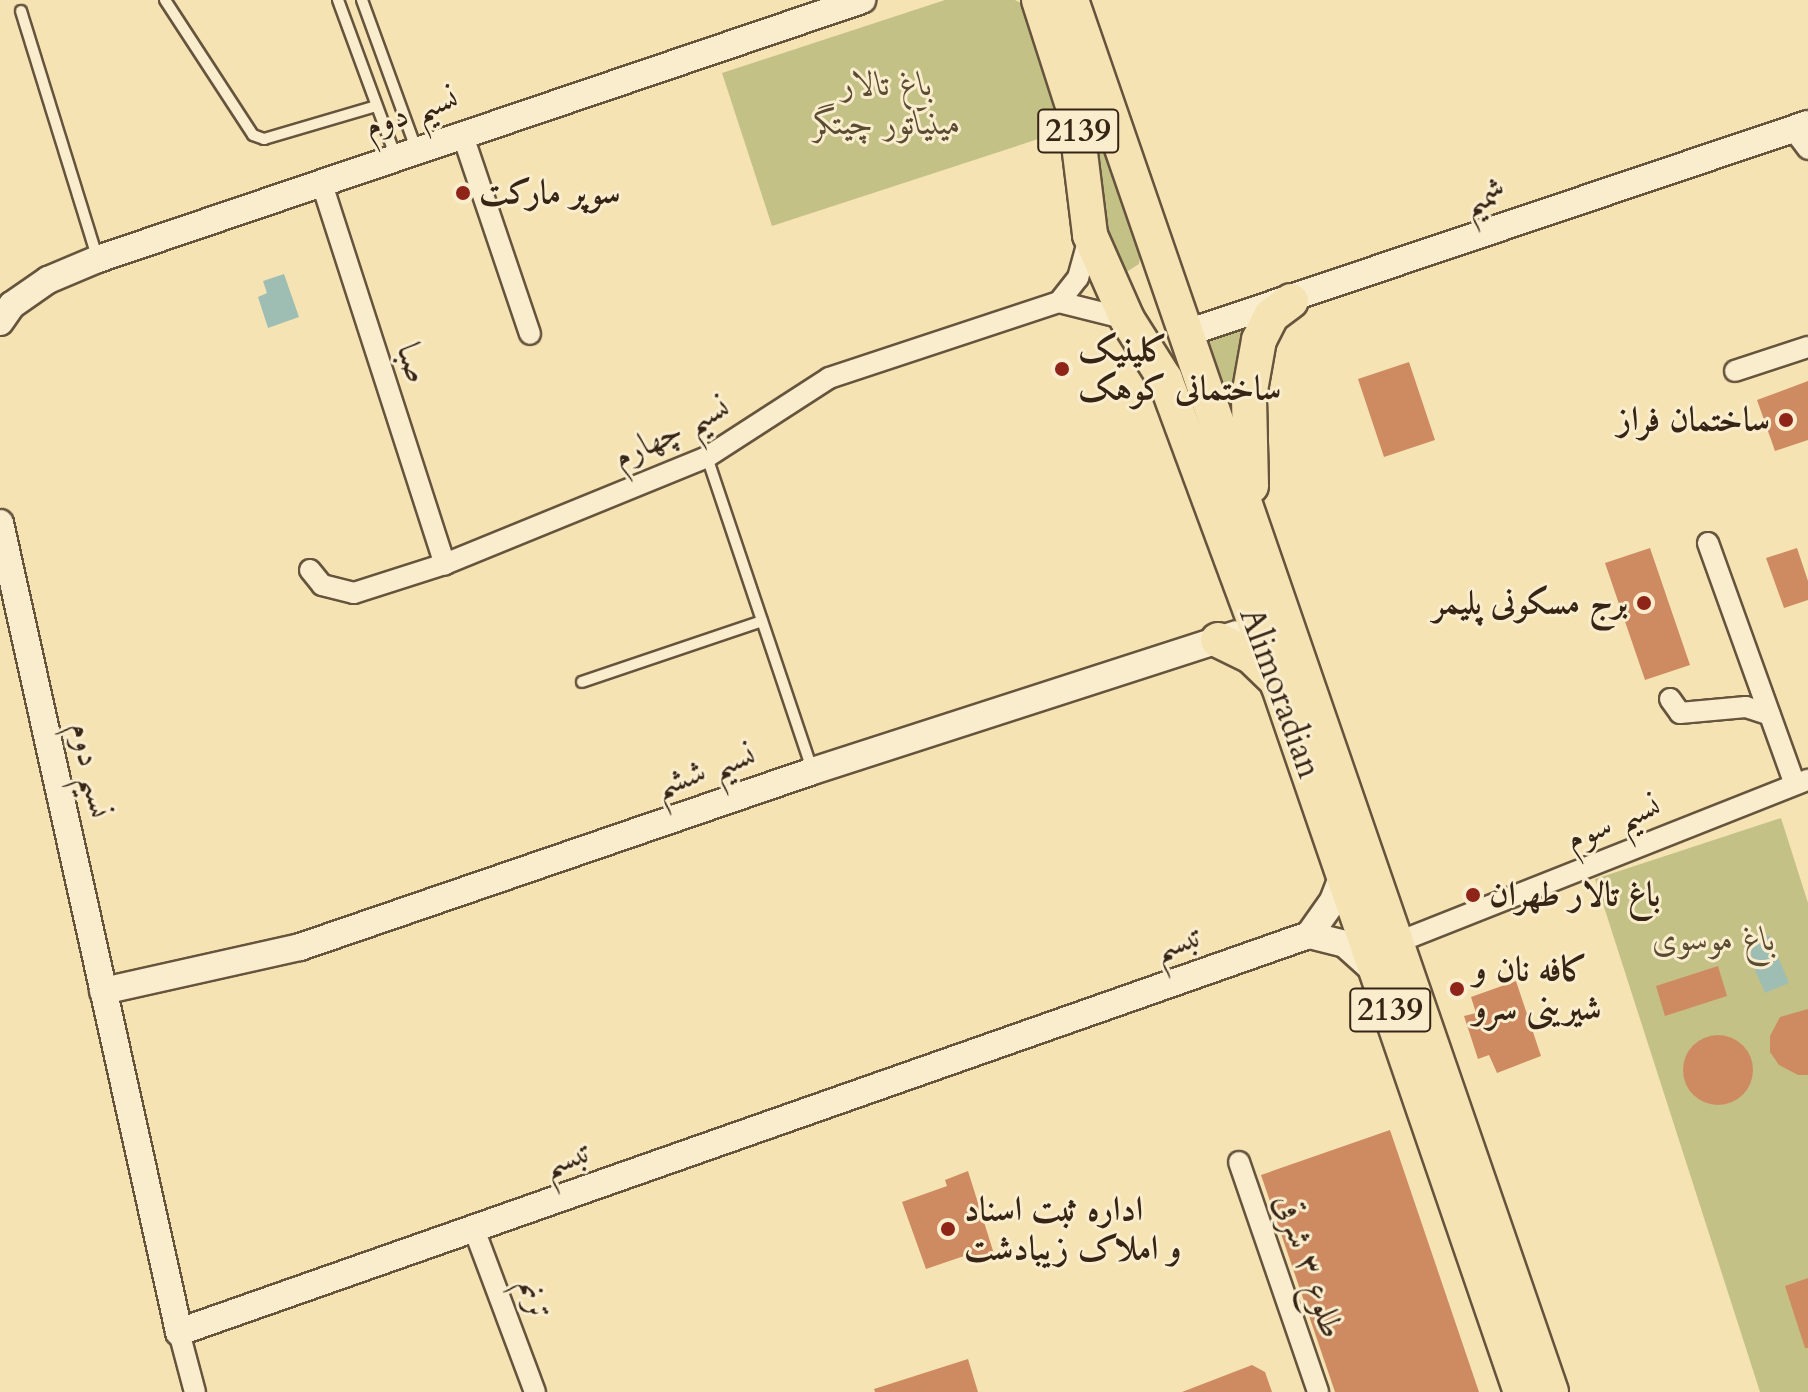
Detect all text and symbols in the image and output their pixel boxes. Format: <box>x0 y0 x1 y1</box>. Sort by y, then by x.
park label: باغ تالار مینیاتور چیتگر <box>813 64 961 144</box>
street label: نسیم دوم <box>359 77 463 147</box>
road number: 2139 <box>1036 103 1120 159</box>
street label: شمیم <box>1458 171 1512 223</box>
place label: سوپر مارکت <box>479 173 620 213</box>
marker: سوپر مارکت <box>454 184 472 202</box>
place label: کلینیک ساختمانی کوهک <box>1078 329 1281 408</box>
street label: صبا <box>387 338 439 388</box>
marker: کلینیک ساختمانی کوهک <box>1053 360 1071 378</box>
street label: نسیم چهارم <box>606 386 736 478</box>
place label: ساختمان فراز <box>1618 400 1770 440</box>
marker: ساختمان فراز <box>1777 411 1795 429</box>
place label: برج مسکونی پلیمر <box>1433 583 1628 623</box>
marker: برج مسکونی پلیمر <box>1635 594 1653 612</box>
street label: Alimoradian <box>1230 602 1330 784</box>
street label: نسیم دوم <box>61 719 121 821</box>
street label: نسیم ششم <box>649 734 761 806</box>
street label: نسیم سوم <box>1560 785 1666 859</box>
place label: باغ تالار طهران <box>1489 875 1661 915</box>
marker: باغ تالار طهران <box>1464 886 1482 904</box>
street label: تبسم <box>1148 915 1208 969</box>
park label: باغ موسوی <box>1652 920 1776 960</box>
place label: کافه نان و شیرینی سرو <box>1473 949 1602 1028</box>
marker: کافه نان و شیرینی سرو <box>1448 980 1466 998</box>
road number: 2139 <box>1348 982 1432 1038</box>
street label: تبسم <box>537 1130 597 1186</box>
street label: طلوع ۳ شرقی <box>1265 1188 1353 1344</box>
place label: اداره ثبت اسناد و املاک زیبادشت <box>964 1189 1181 1268</box>
marker: اداره ثبت اسناد و املاک زیبادشت <box>939 1220 957 1238</box>
street label: ترنم <box>509 1273 561 1325</box>

